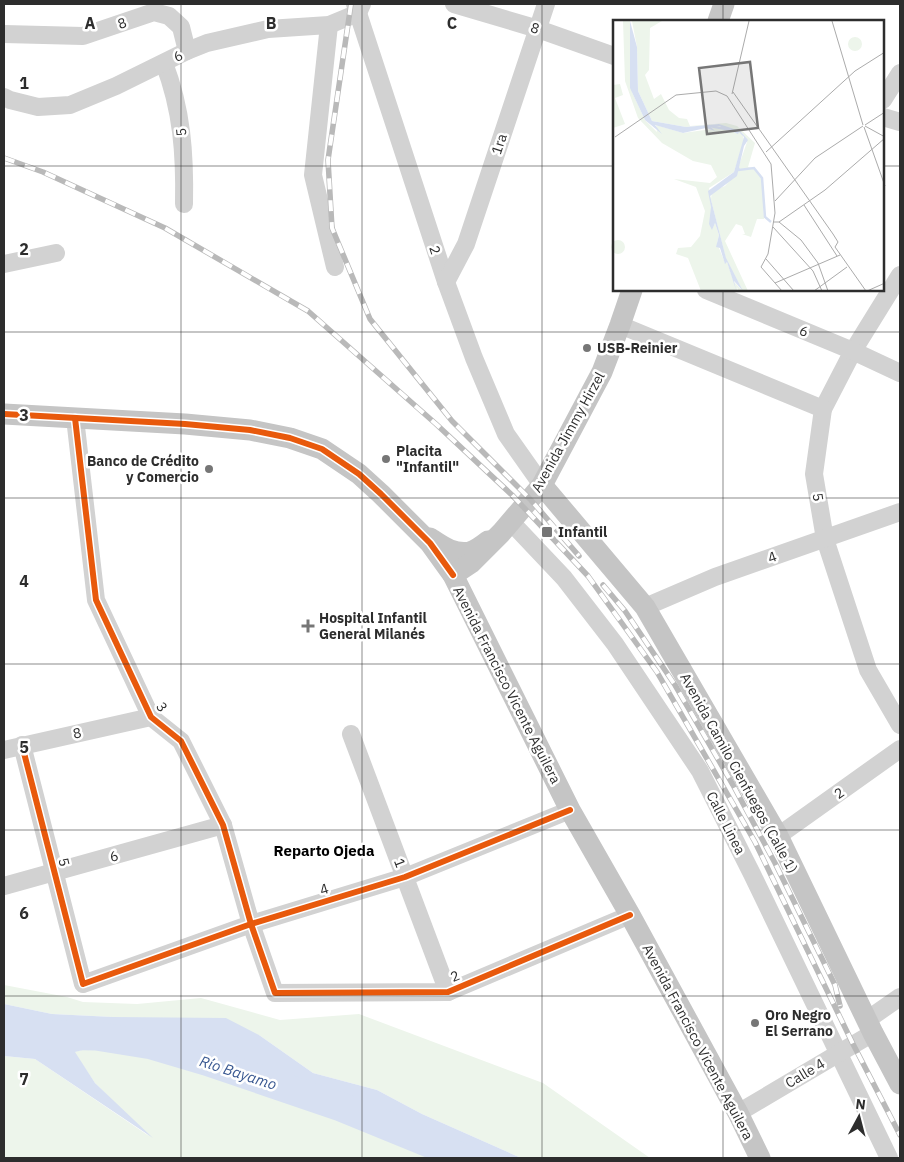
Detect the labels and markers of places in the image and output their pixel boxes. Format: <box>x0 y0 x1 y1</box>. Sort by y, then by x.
place label: USB-Reinier <box>597 339 678 357</box>
marker: USB-Reinier <box>581 342 593 354</box>
place label: Placita "Infantil" <box>396 442 459 476</box>
place label: Banco de Crédito y Comercio <box>87 452 199 486</box>
marker: Placita "Infantil" <box>380 453 392 465</box>
marker: Banco de Crédito y Comercio <box>203 463 215 475</box>
place label: Infantil <box>558 523 607 541</box>
marker: Infantil <box>540 525 554 539</box>
place label: Hospital Infantil General Milanés <box>319 609 427 643</box>
marker: Hospital Infantil General Milanés <box>301 619 315 633</box>
place label: Oro Negro El Serrano <box>765 1006 833 1040</box>
marker: Oro Negro El Serrano <box>749 1017 761 1029</box>

